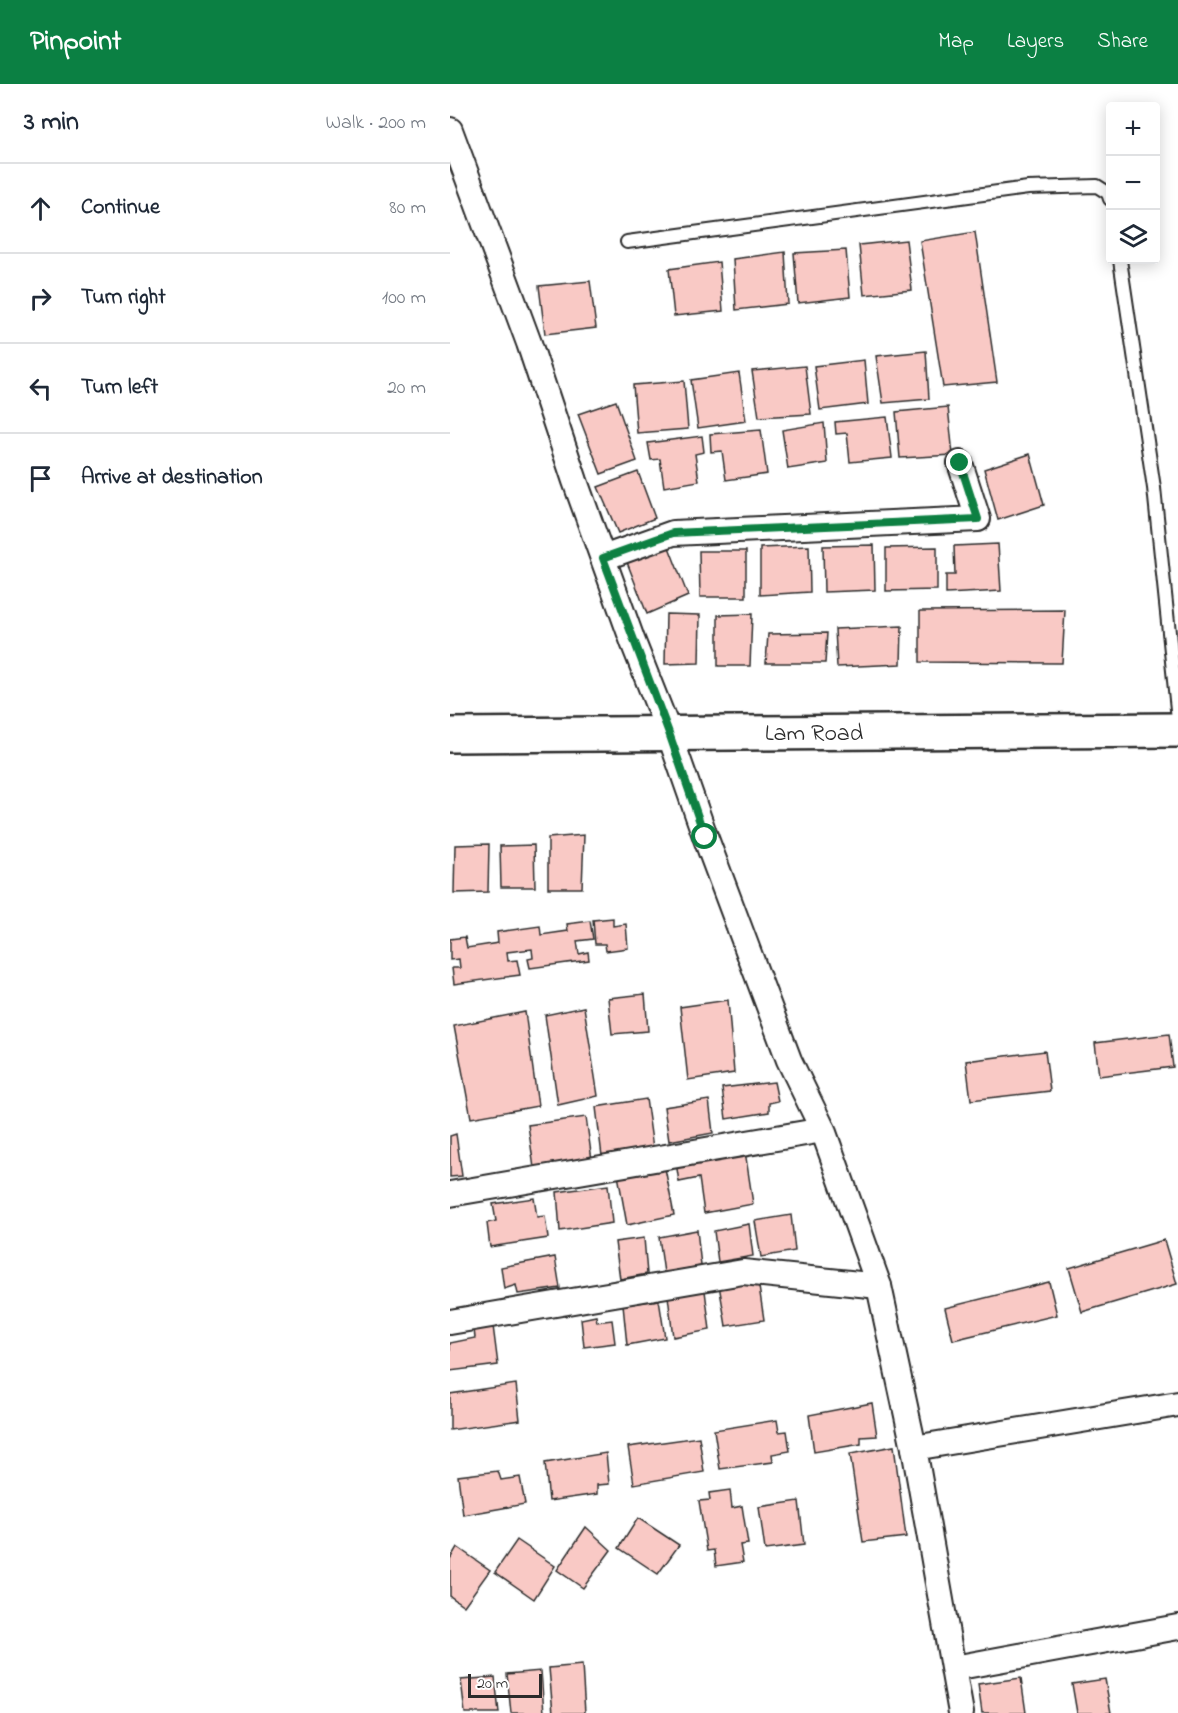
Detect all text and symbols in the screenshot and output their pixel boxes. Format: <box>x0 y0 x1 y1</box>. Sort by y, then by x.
text: Pinpoint <box>30 22 121 63</box>
text: Map <box>938 27 974 57</box>
text: Layers <box>1007 27 1064 57</box>
text: Share <box>1097 27 1148 57</box>
map controls <box>1106 102 1160 264</box>
button: + <box>1106 102 1160 156</box>
text: 3 min <box>24 104 79 142</box>
text: Walk · 200 m <box>326 109 426 138</box>
button: − <box>1106 156 1160 210</box>
icon: ahead <box>24 192 57 225</box>
text: Continue <box>81 192 160 224</box>
text: 80 m <box>389 194 426 223</box>
button: layers <box>1106 210 1160 264</box>
icon: right <box>24 282 57 315</box>
text: Turn right <box>81 282 166 314</box>
text: 100 m <box>382 284 426 313</box>
icon: left <box>24 372 57 405</box>
text: Turn left <box>81 372 158 404</box>
text: 20 m <box>387 374 426 403</box>
route end <box>946 449 972 475</box>
icon: arrive <box>24 462 57 495</box>
text: Arrive at destination <box>81 462 263 494</box>
street label: Lam Road <box>765 717 864 752</box>
route start <box>691 823 717 849</box>
scale bar <box>468 1671 542 1698</box>
text: 20 m <box>477 1672 508 1696</box>

